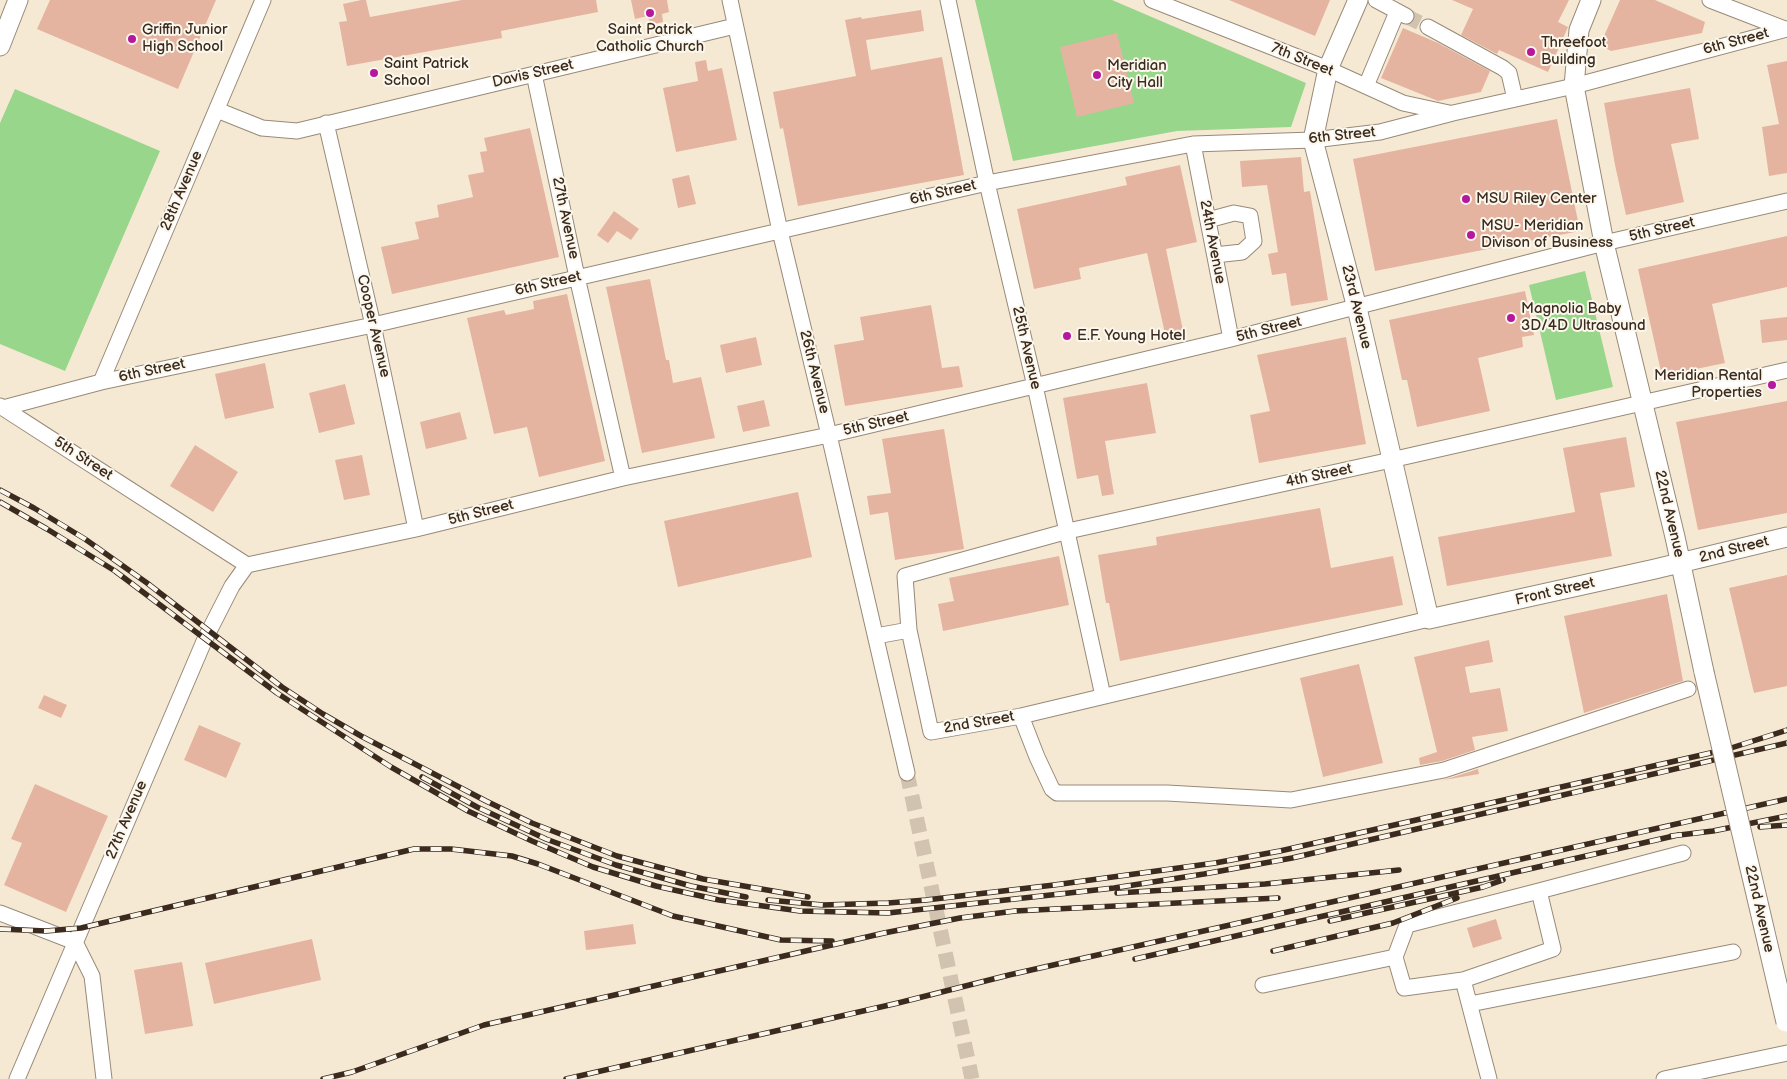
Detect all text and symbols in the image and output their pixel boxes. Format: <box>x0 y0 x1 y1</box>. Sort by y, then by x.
marker: Saint Patrick Catholic Church <box>644 7 656 19</box>
place label: Griffin Junior High School <box>142 21 227 56</box>
place label: Saint Patrick Catholic Church <box>596 21 704 56</box>
street label: 6th Street <box>1701 25 1771 59</box>
marker: Griffin Junior High School <box>126 33 138 45</box>
place label: Threefoot Building <box>1541 34 1606 69</box>
street label: 7th Street <box>1268 39 1336 81</box>
marker: Threefoot Building <box>1525 46 1537 58</box>
place label: Saint Patrick School <box>384 55 468 90</box>
street label: Davis Street <box>491 56 575 92</box>
place label: Meridian City Hall <box>1107 57 1167 92</box>
marker: Saint Patrick School <box>368 67 380 79</box>
marker: Meridian City Hall <box>1091 69 1103 81</box>
street label: 6th Street <box>1308 124 1376 148</box>
street label: 28th Avenue <box>157 148 207 234</box>
street label: 27th Avenue <box>548 175 582 261</box>
street label: 6th Street <box>908 177 978 209</box>
place label: MSU Riley Center <box>1476 190 1597 208</box>
marker: MSU Riley Center <box>1460 193 1472 205</box>
street label: 24th Avenue <box>1195 199 1229 285</box>
street label: 5th Street <box>1627 214 1697 246</box>
place label: MSU- Meridian Divison of Business <box>1481 217 1613 252</box>
marker: MSU- Meridian Divison of Business <box>1465 229 1477 241</box>
street label: 23rd Avenue <box>1337 263 1375 351</box>
street label: 6th Street <box>513 268 583 300</box>
street label: Cooper Avenue <box>352 273 394 379</box>
place label: Magnolia Baby 3D/4D Ultrasound <box>1521 300 1646 335</box>
street label: 25th Avenue <box>1008 305 1044 391</box>
marker: Magnolia Baby 3D/4D Ultrasound <box>1505 312 1517 324</box>
street label: 5th Street <box>1234 313 1304 347</box>
place label: E.F. Young Hotel <box>1077 327 1186 345</box>
street label: 26th Avenue <box>795 328 833 416</box>
marker: E.F. Young Hotel <box>1061 330 1073 342</box>
street label: 6th Street <box>117 355 187 387</box>
place label: Meridian Rental Properties <box>1654 367 1762 402</box>
marker: Meridian Rental Properties <box>1766 379 1778 391</box>
street label: 5th Street <box>841 408 911 440</box>
street label: 5th Street <box>50 433 116 485</box>
street label: 4th Street <box>1284 460 1354 492</box>
street label: 22nd Avenue <box>1650 469 1688 559</box>
street label: 5th Street <box>446 496 516 530</box>
street label: 2nd Street <box>1697 533 1771 567</box>
street label: Front Street <box>1514 574 1596 610</box>
street label: 2nd Street <box>942 708 1016 738</box>
street label: 27th Avenue <box>102 778 152 862</box>
street label: 22nd Avenue <box>1740 864 1778 954</box>

